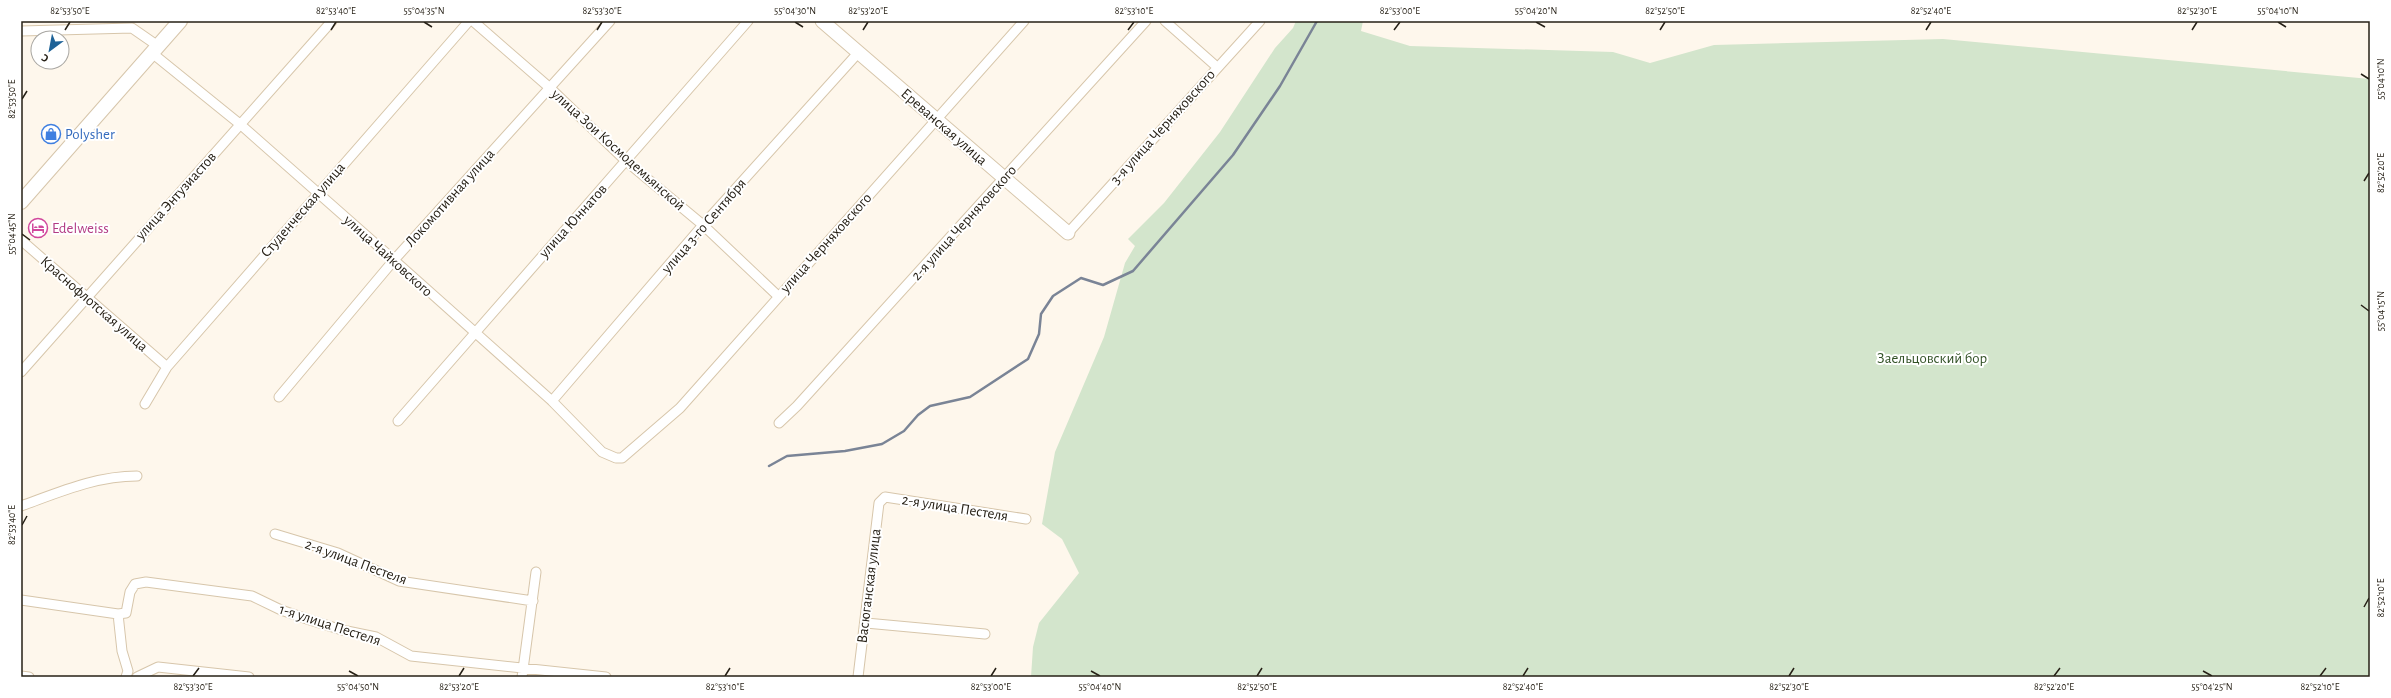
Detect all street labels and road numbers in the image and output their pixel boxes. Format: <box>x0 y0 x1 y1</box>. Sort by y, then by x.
street label: 3-я улица Черняховского <box>1108 67 1218 187</box>
street label: улица Зои Космодемьянской <box>548 86 688 214</box>
street label: Ереванская улица <box>898 86 990 168</box>
street label: Локомотивная улица <box>402 146 498 250</box>
street label: улица Энтузиастов <box>132 149 219 244</box>
street label: Студенческая улица <box>258 160 348 260</box>
street label: 2-я улица Черняховского <box>909 163 1019 283</box>
street label: улица 3-го Сентября <box>658 176 749 277</box>
street label: улица Юннатов <box>536 181 610 261</box>
street label: улица Черняховского <box>777 190 874 296</box>
street label: улица Чайковского <box>340 212 435 300</box>
street label: Краснофлотская улица <box>37 253 151 355</box>
street label: 2-я улица Пестеля <box>901 492 1009 524</box>
street label: Васюганская улица <box>855 528 883 644</box>
street label: 2-я улица Пестеля <box>303 537 409 587</box>
street label: 1-я улица Пестеля <box>277 602 383 648</box>

